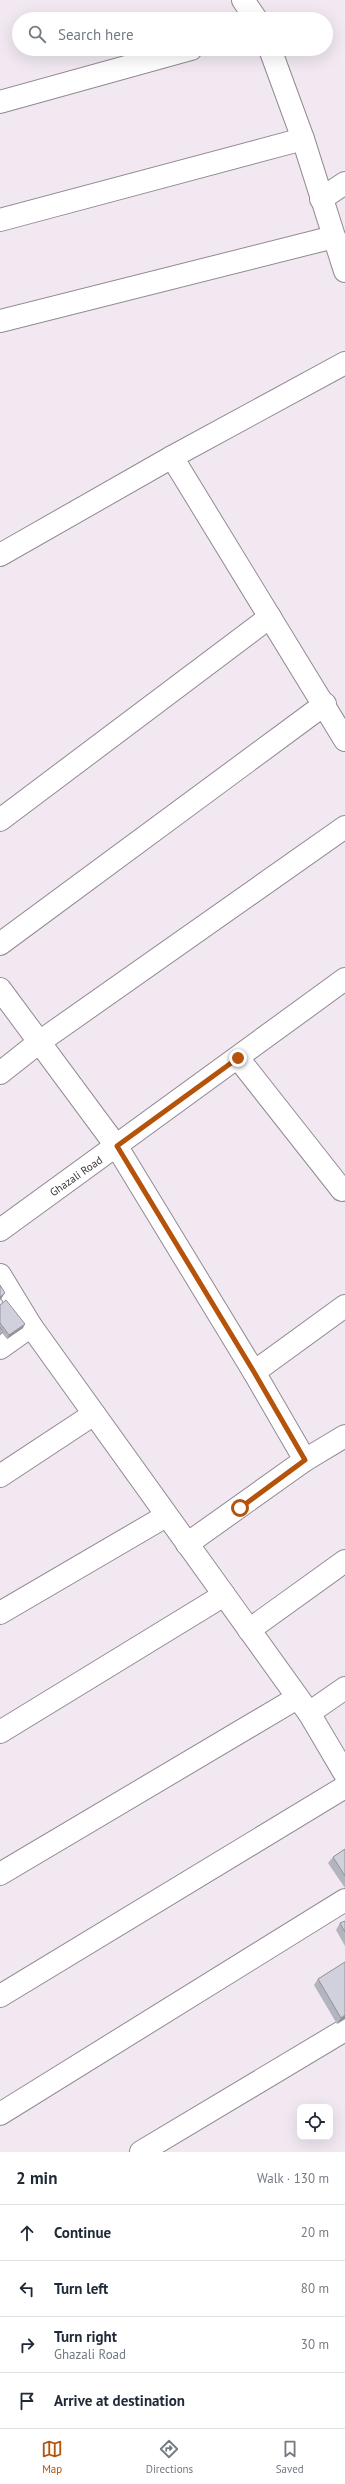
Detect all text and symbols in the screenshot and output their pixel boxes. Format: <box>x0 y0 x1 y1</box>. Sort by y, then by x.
search box <box>12 12 333 56</box>
icon: search <box>26 23 48 45</box>
text: Search here <box>58 25 134 44</box>
route end <box>229 1049 247 1067</box>
street label: Ghazali Road <box>47 1153 105 1199</box>
route start <box>231 1499 249 1517</box>
map controls <box>297 2104 333 2140</box>
button: locate <box>297 2104 333 2140</box>
text: 2 min <box>16 2167 57 2189</box>
text: Walk · 130 m <box>257 2170 329 2187</box>
icon: ahead <box>16 2222 38 2244</box>
text: Continue <box>54 2223 111 2242</box>
text: 20 m <box>301 2224 329 2241</box>
icon: left <box>16 2278 38 2300</box>
text: Turn left <box>54 2279 108 2298</box>
text: 80 m <box>301 2280 329 2297</box>
text: Turn right <box>54 2327 117 2346</box>
icon: right <box>16 2334 38 2356</box>
text: 30 m <box>301 2336 329 2353</box>
text: Ghazali Road <box>54 2346 126 2363</box>
icon: arrive <box>16 2390 38 2412</box>
text: Arrive at destination <box>54 2391 185 2410</box>
tab: Map <box>41 2438 63 2476</box>
tab: Directions <box>146 2438 193 2476</box>
tab: Saved <box>276 2438 304 2476</box>

